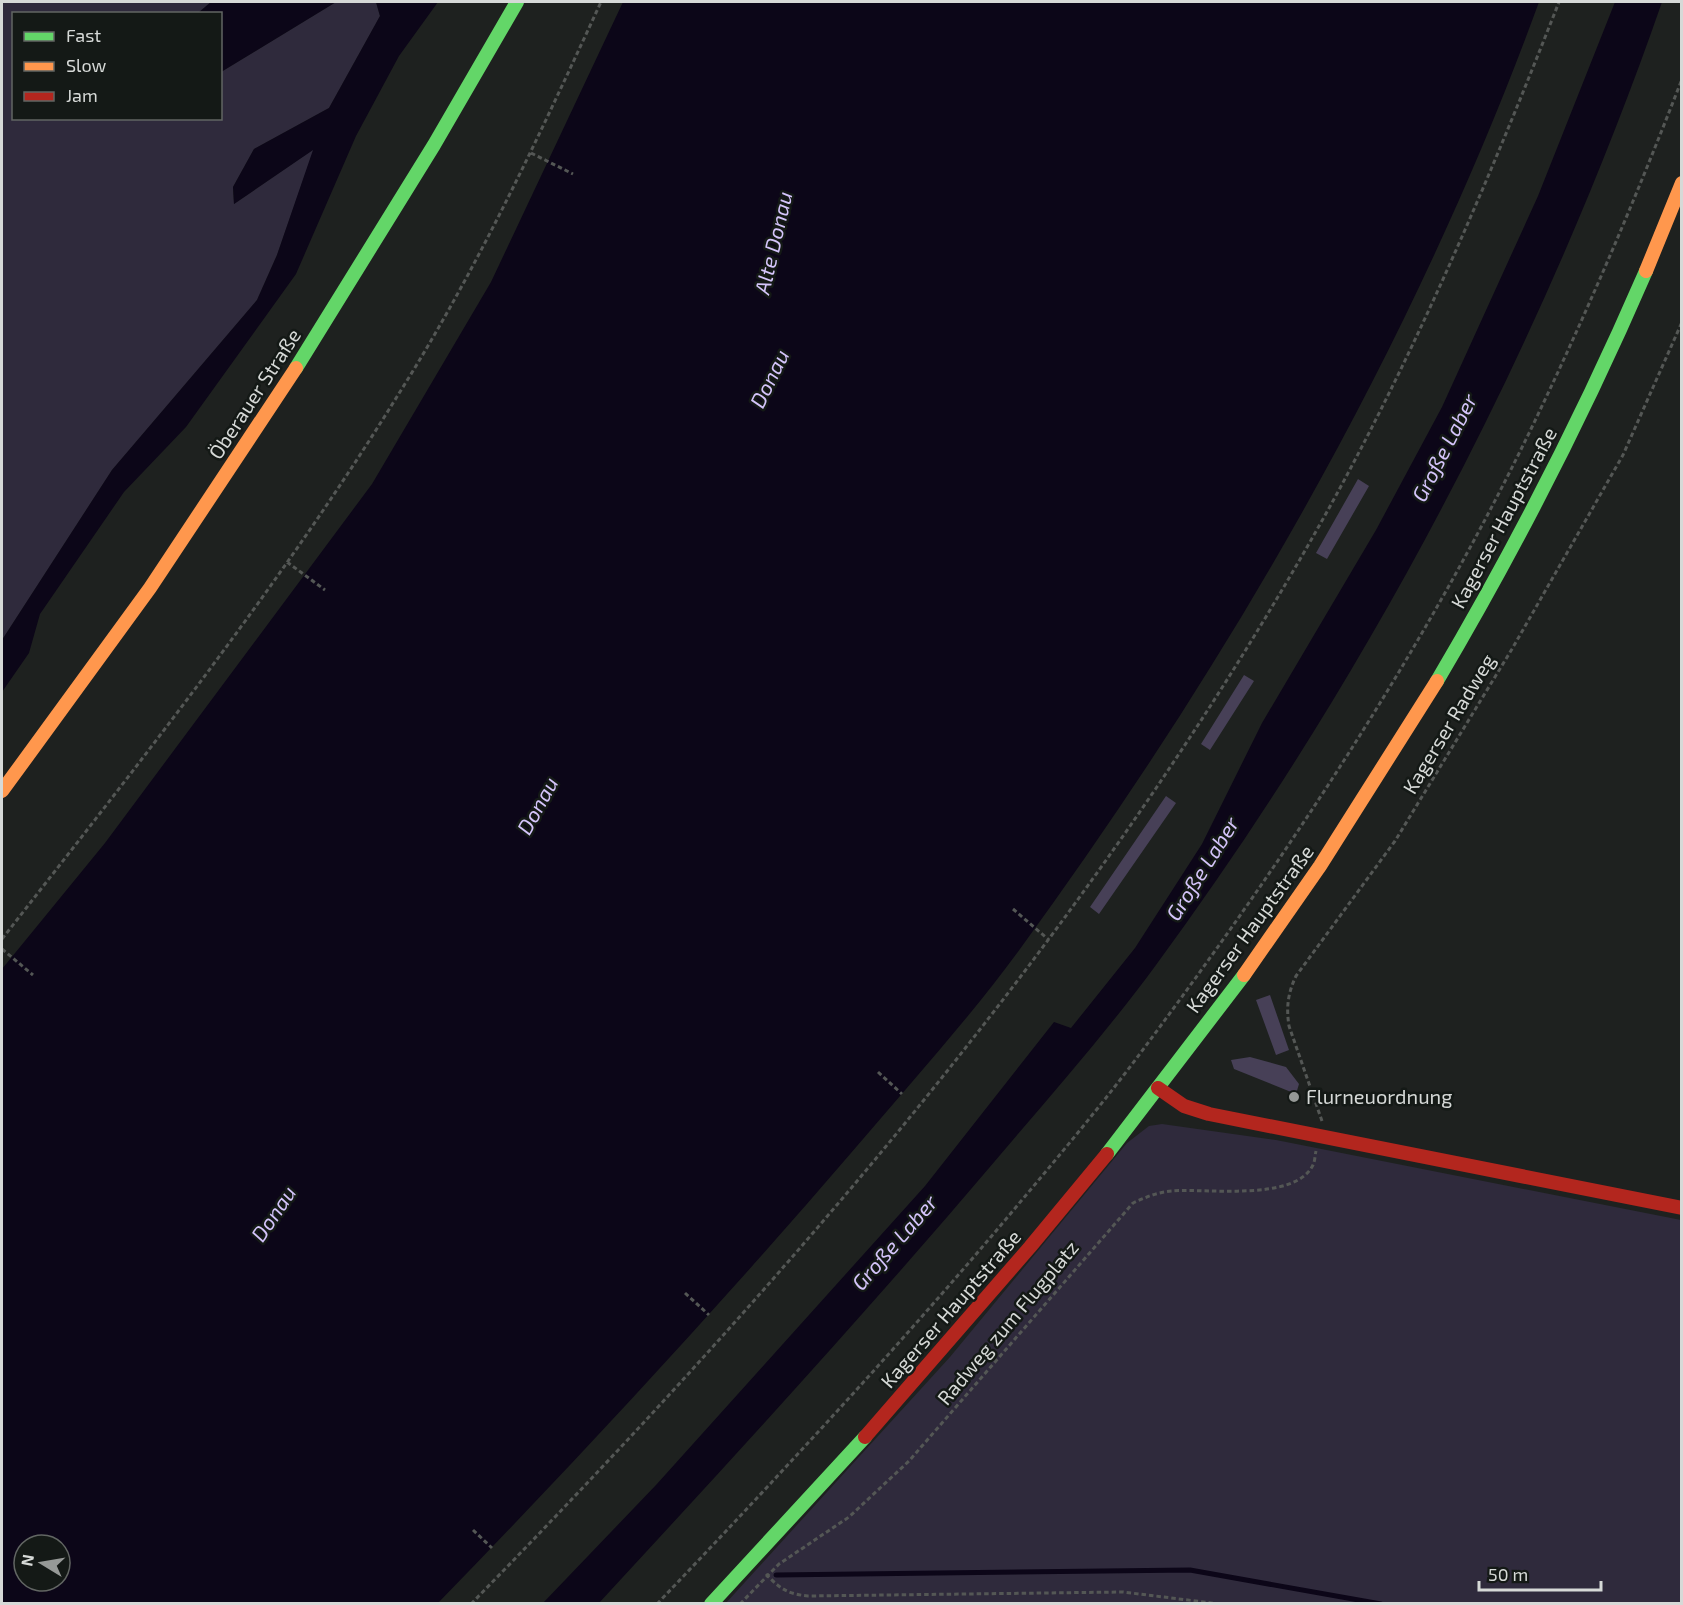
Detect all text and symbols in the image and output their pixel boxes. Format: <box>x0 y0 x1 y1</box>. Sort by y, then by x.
legend <box>12 12 222 120</box>
text: Fast <box>66 24 101 46</box>
text: Slow <box>66 54 107 76</box>
text: Jam <box>66 84 98 106</box>
water label: Alte Donau <box>748 189 796 297</box>
street label: Öberauer Straße <box>203 324 305 463</box>
water label: Donau <box>744 345 793 412</box>
water label: Große Laber <box>1406 389 1482 505</box>
street label: Kagerser Hauptstraße <box>1445 423 1561 612</box>
street label: Kagerser Radweg <box>1397 649 1499 798</box>
water label: Donau <box>511 772 563 838</box>
water label: Große Laber <box>1160 811 1244 925</box>
street label: Kagerser Hauptstraße <box>1180 840 1318 1017</box>
place label: Flurneuordnung <box>1306 1084 1452 1108</box>
marker: Flurneuordnung <box>1287 1090 1301 1104</box>
water label: Donau <box>245 1181 300 1246</box>
water label: Große Laber <box>846 1189 942 1295</box>
street label: Kagerser Hauptstraße <box>875 1224 1025 1392</box>
street label: Radweg zum Flugplatz <box>932 1235 1083 1409</box>
north arrow <box>12 1533 72 1593</box>
text: N <box>16 1553 37 1568</box>
scale bar <box>1479 1554 1600 1592</box>
text: 50 m <box>1488 1563 1528 1585</box>

